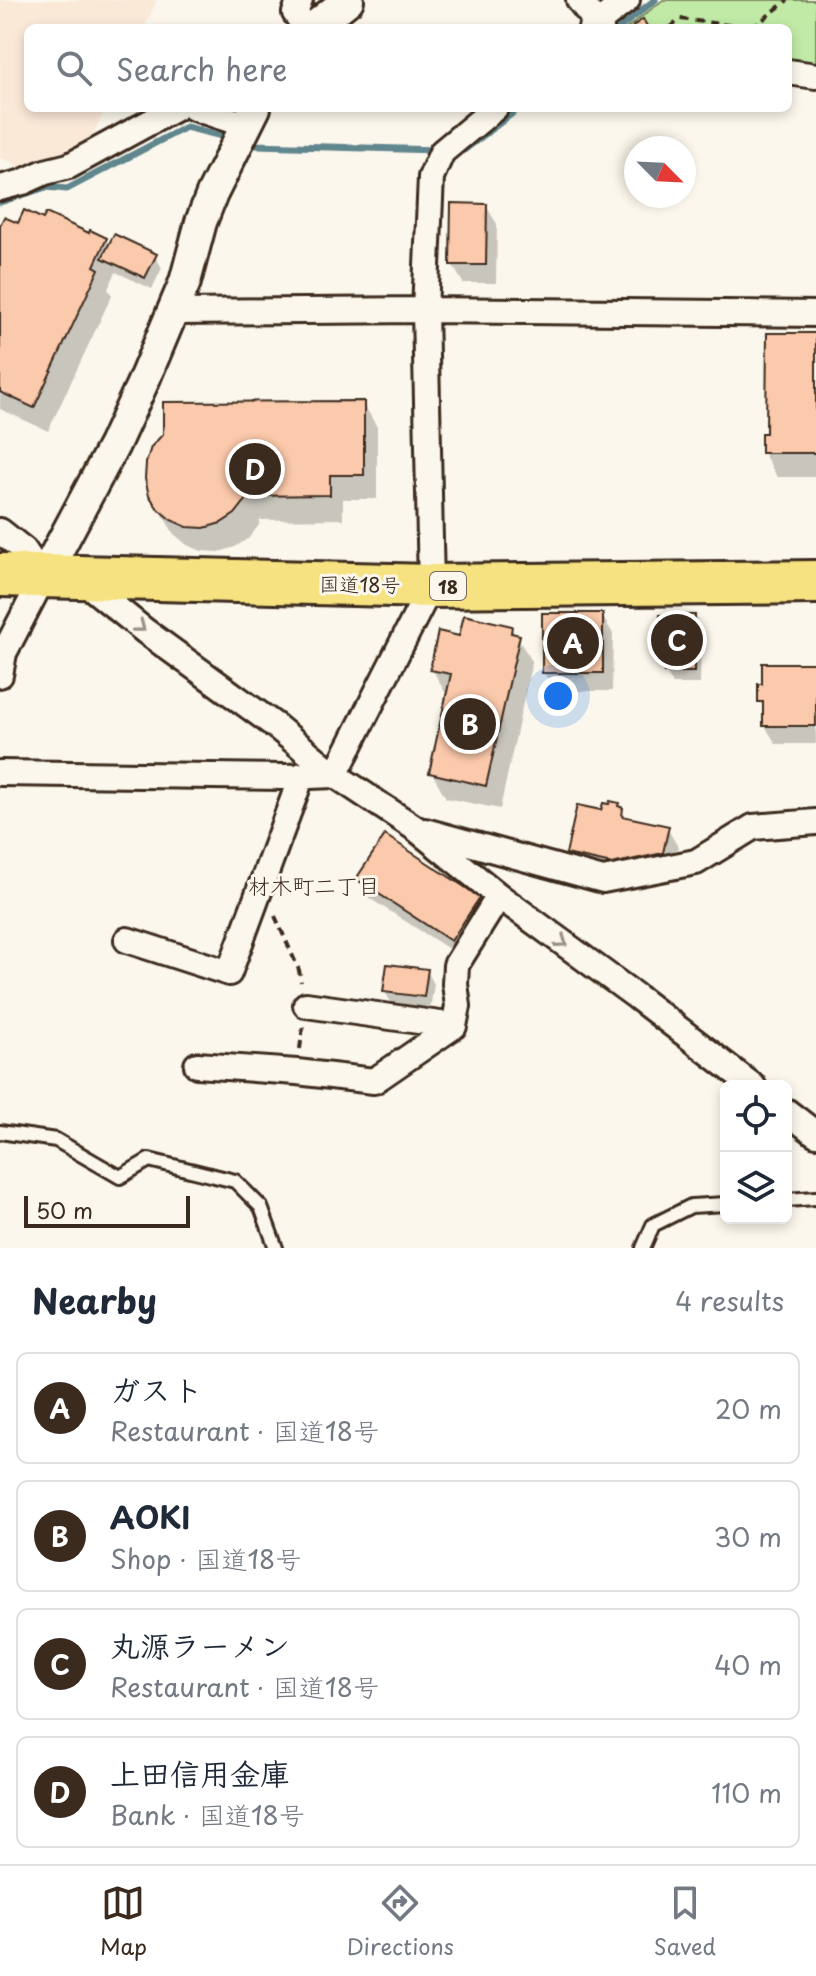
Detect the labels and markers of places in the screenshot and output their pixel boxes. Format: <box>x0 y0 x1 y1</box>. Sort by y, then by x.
pin: D <box>229 439 281 499</box>
pin: C <box>651 610 703 670</box>
pin: A <box>547 613 599 673</box>
pin: B <box>444 694 496 754</box>

